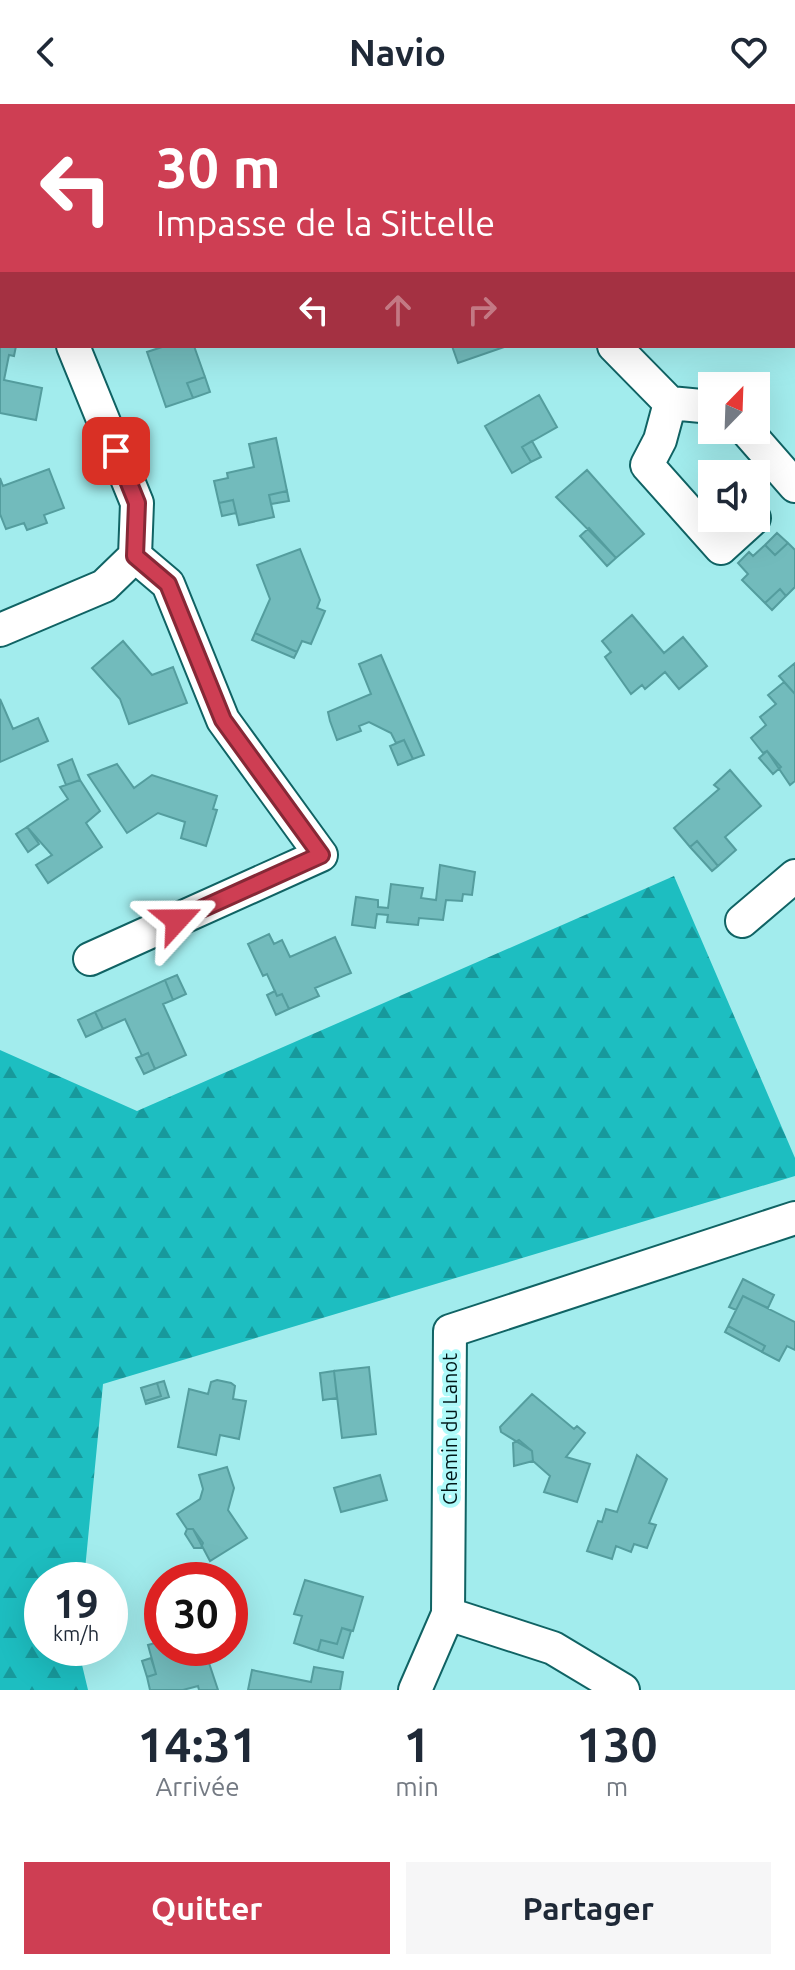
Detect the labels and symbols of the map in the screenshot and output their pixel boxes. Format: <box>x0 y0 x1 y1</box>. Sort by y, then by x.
north arrow <box>698 372 770 444</box>
pin <box>82 417 150 485</box>
position arrow <box>135 878 219 962</box>
street label: Chemin du Lanot <box>438 1353 461 1505</box>
speed limit sign: 30 <box>144 1562 248 1666</box>

